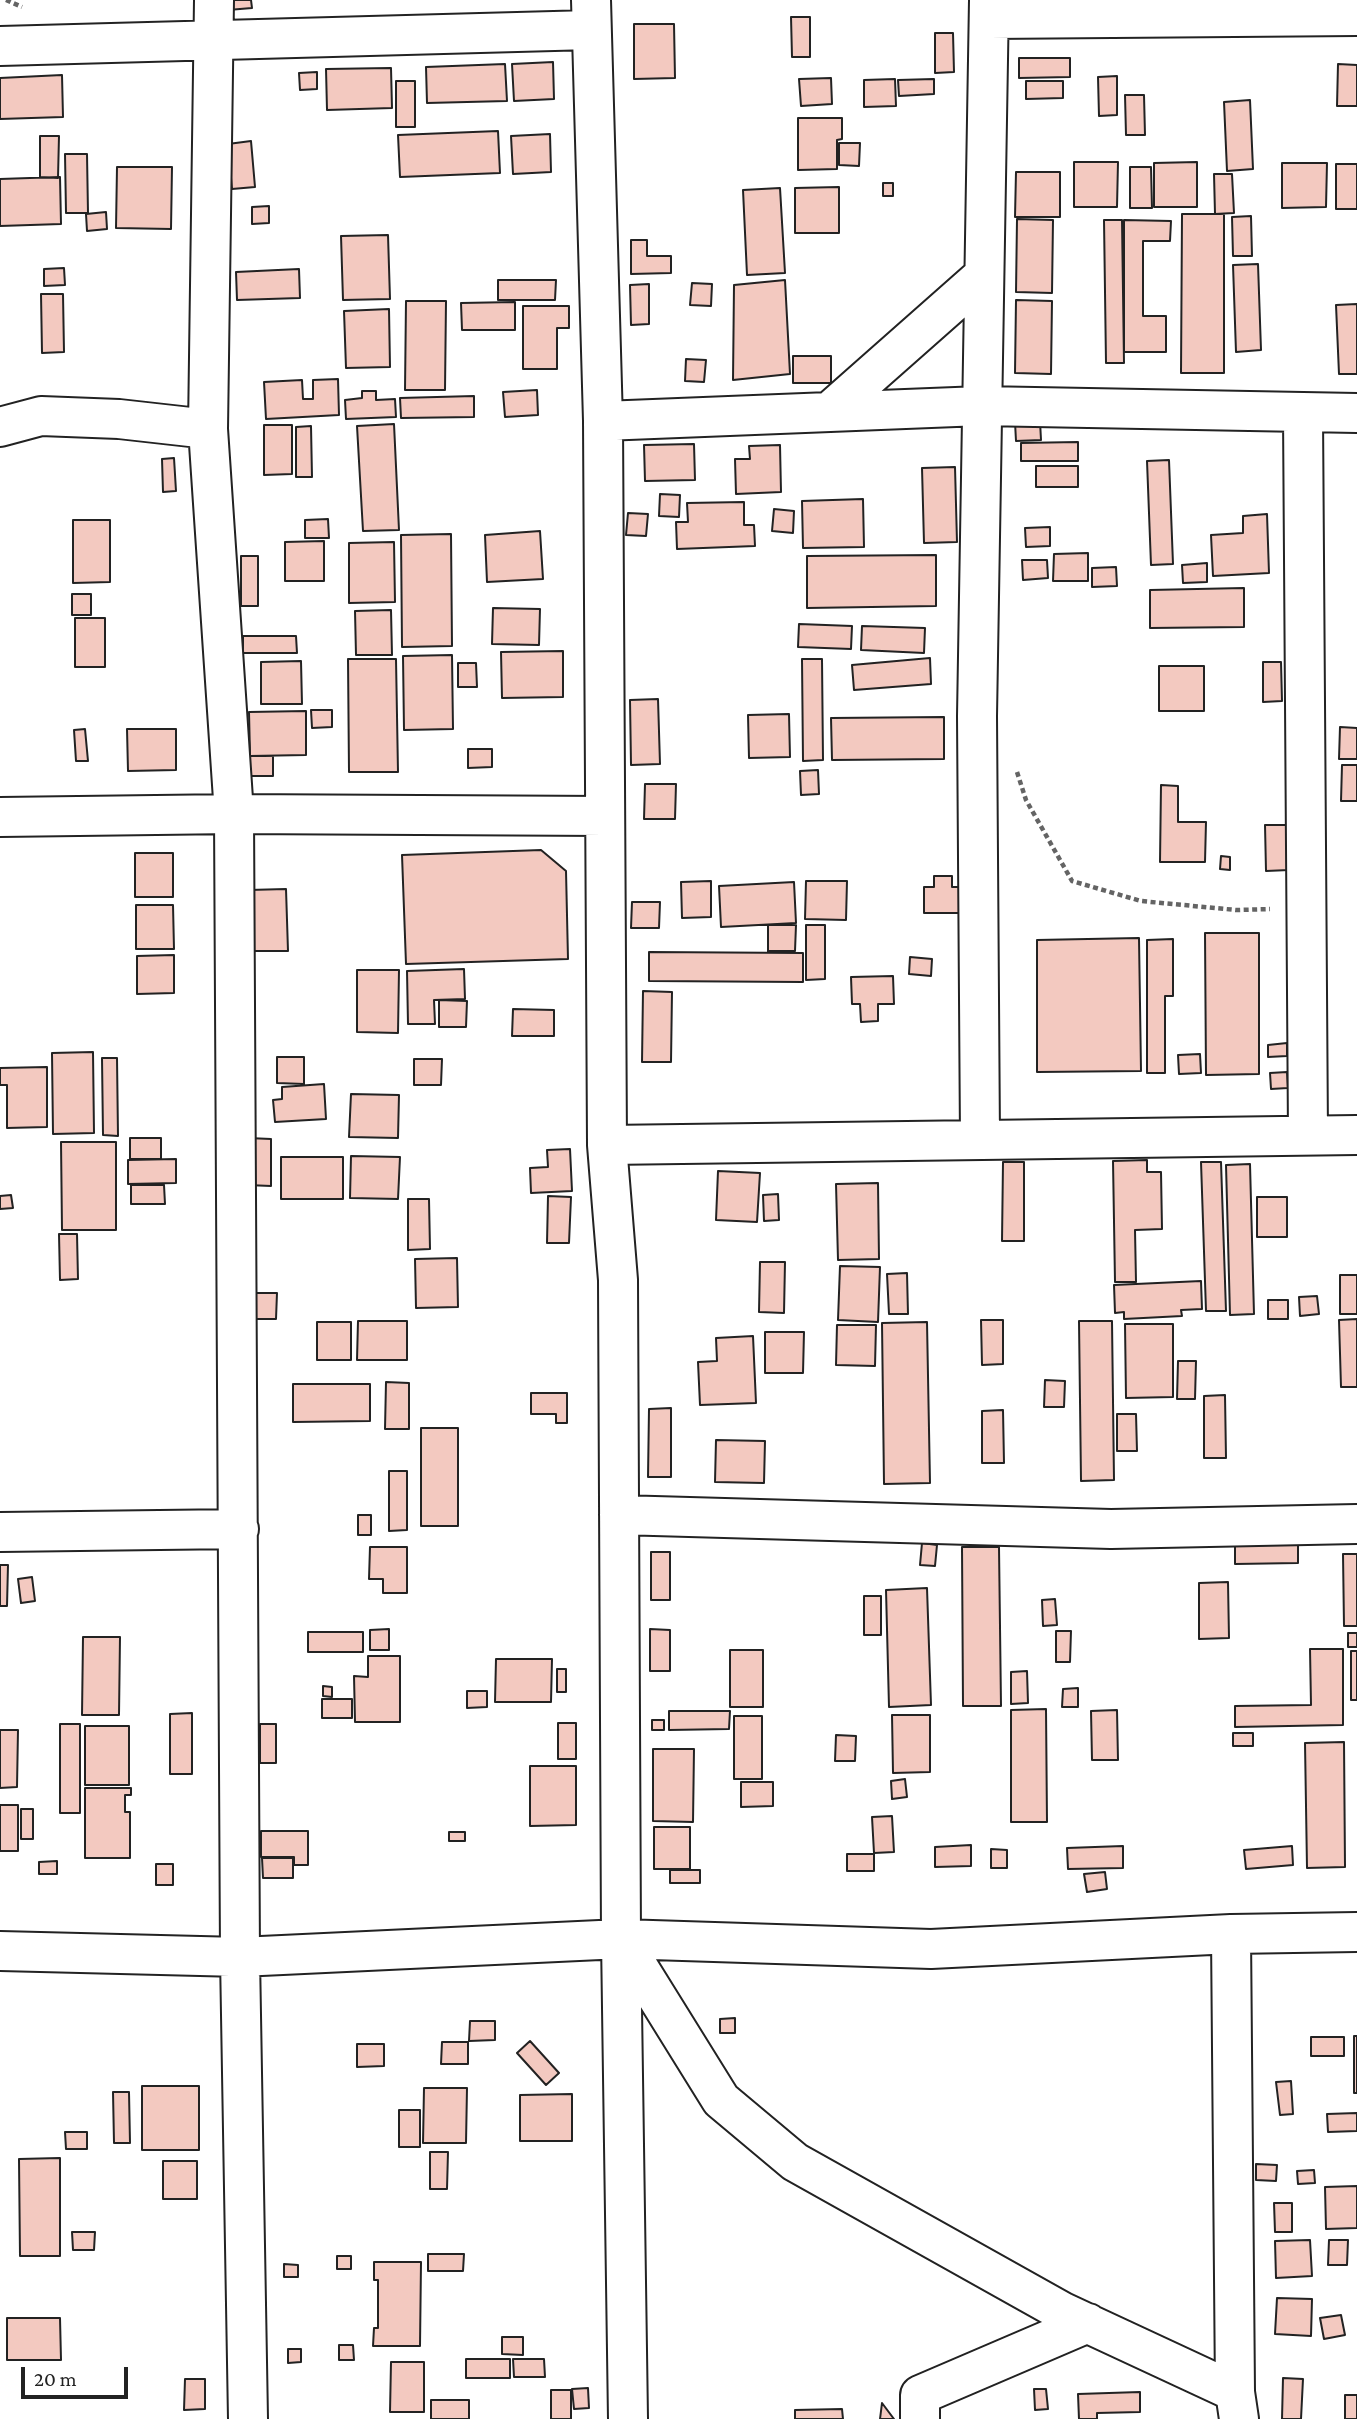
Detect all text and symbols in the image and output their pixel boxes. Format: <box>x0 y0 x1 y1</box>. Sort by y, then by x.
scale bar <box>24 2352 131 2396</box>
text: 20 m <box>34 2367 77 2391</box>

